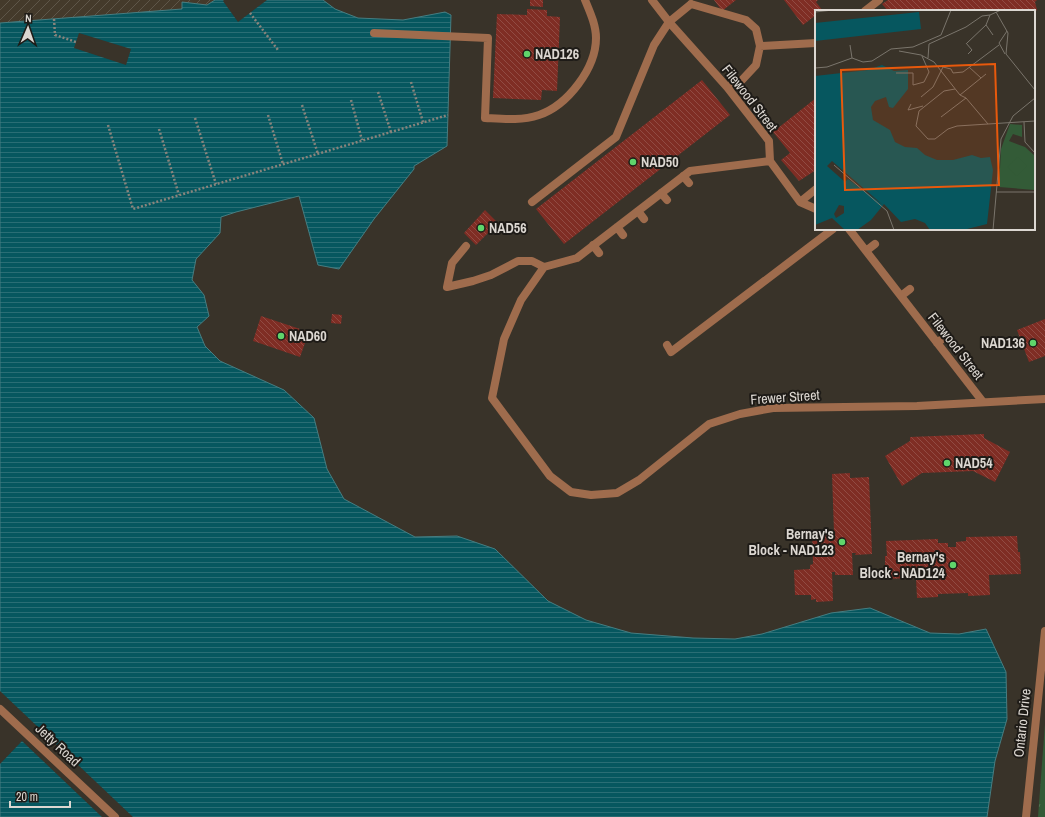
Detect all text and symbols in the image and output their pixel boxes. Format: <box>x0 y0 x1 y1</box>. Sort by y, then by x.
north arrow <box>8 8 48 48</box>
inset map <box>815 10 1035 230</box>
text: N <box>25 11 32 25</box>
place label: NAD126 <box>535 45 579 63</box>
marker: NAD126 <box>522 49 532 59</box>
street label: Filewood Street <box>718 61 782 135</box>
place label: NAD50 <box>641 153 679 171</box>
marker: NAD50 <box>628 157 638 167</box>
place label: NAD56 <box>489 219 527 237</box>
marker: NAD56 <box>476 223 486 233</box>
street label: Filewood Street <box>924 309 988 383</box>
place label: NAD60 <box>289 327 327 345</box>
marker: NAD60 <box>276 331 286 341</box>
place label: NAD136 <box>981 334 1025 352</box>
marker: NAD136 <box>1028 338 1038 348</box>
street label: Frewer Street <box>750 386 820 408</box>
place label: NAD54 <box>955 454 993 472</box>
marker: NAD54 <box>942 458 952 468</box>
place label: Bernay's Block - NAD123 <box>749 525 834 559</box>
marker: Bernay's Block - NAD123 <box>837 537 847 547</box>
place label: Bernay's Block - NAD124 <box>860 548 946 582</box>
marker: Bernay's Block - NAD124 <box>948 560 958 570</box>
street label: Ontario Drive <box>1009 688 1035 758</box>
street label: Jetty Road <box>32 720 84 770</box>
scale bar <box>10 783 70 809</box>
text: 20 m <box>16 789 38 805</box>

